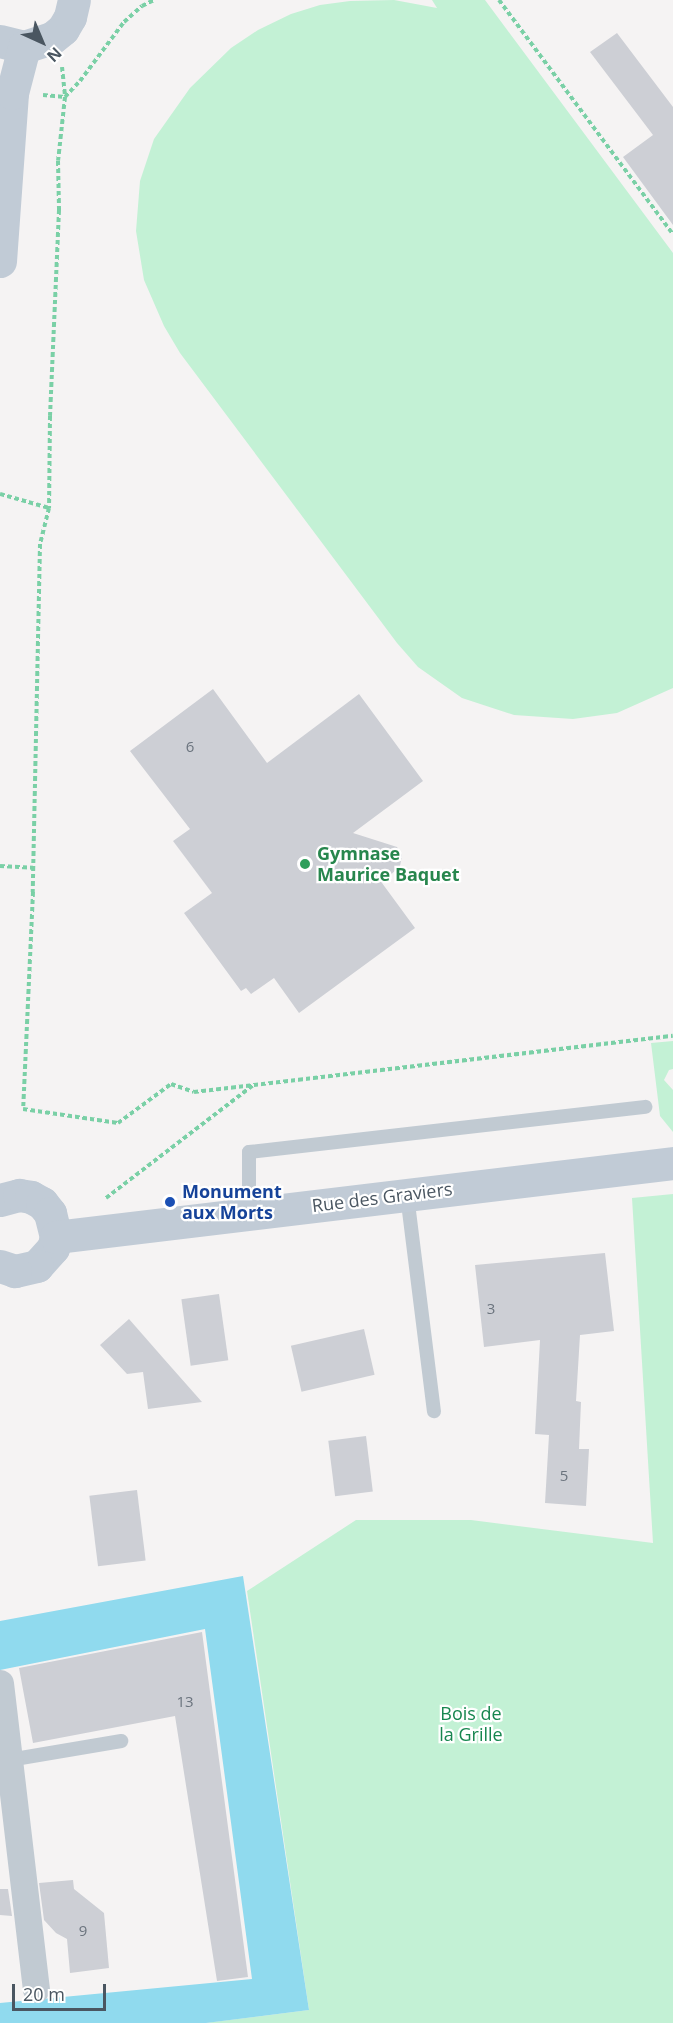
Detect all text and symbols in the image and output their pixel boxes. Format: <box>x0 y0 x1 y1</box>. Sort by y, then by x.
north arrow <box>12 12 72 72</box>
text: N <box>42 43 67 67</box>
house number: 6 <box>186 738 194 756</box>
place label: Gymnase Maurice Baquet <box>317 843 460 886</box>
marker: Gymnase Maurice Baquet <box>298 857 312 871</box>
street label: Rue des Graviers <box>311 1178 453 1216</box>
place label: Monument aux Morts <box>182 1181 282 1224</box>
marker: Monument aux Morts <box>163 1195 177 1209</box>
house number: 3 <box>487 1300 495 1318</box>
house number: 5 <box>560 1467 568 1485</box>
house number: 13 <box>176 1693 194 1711</box>
park label: Bois de la Grille <box>439 1703 503 1746</box>
house number: 9 <box>79 1922 87 1940</box>
scale bar <box>15 1972 110 2010</box>
text: 20 m <box>23 1982 65 2006</box>

